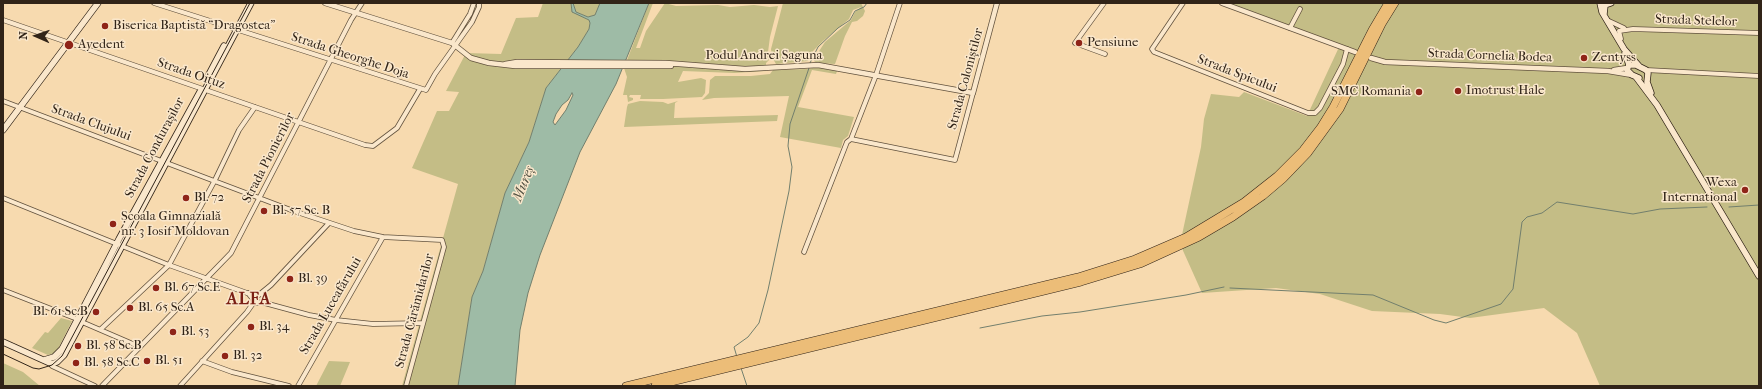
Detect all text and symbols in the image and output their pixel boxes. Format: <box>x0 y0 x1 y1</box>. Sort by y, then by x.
street label: Strada Stelelor <box>1655 12 1737 30</box>
north arrow <box>16 16 56 56</box>
place label: Biserica Baptistă “Dragostea" <box>113 18 275 34</box>
marker: Biserica Baptistă “Dragostea" <box>100 21 110 31</box>
street label: Strada Coloniștilor <box>945 27 987 131</box>
street label: Strada Gheorghe Doja <box>289 30 411 82</box>
text: N <box>17 31 30 40</box>
place label: Pensiune <box>1087 35 1138 51</box>
place label: Ayedent <box>78 37 125 53</box>
marker: Pensiune <box>1074 38 1084 48</box>
marker: Ayedent <box>63 39 75 51</box>
street label: Strada Cornelia Bodea <box>1428 46 1552 66</box>
street label: Podul Andrei Șaguna <box>705 48 823 64</box>
place label: Zentyss <box>1592 50 1636 66</box>
street label: Strada Spicului <box>1195 52 1279 96</box>
marker: Zentyss <box>1579 53 1589 63</box>
street label: Strada Oituz <box>155 55 227 93</box>
place label: Imotrust Hale <box>1466 83 1544 99</box>
place label: SMC Romania <box>1331 84 1411 100</box>
marker: Imotrust Hale <box>1453 86 1463 96</box>
marker: SMC Romania <box>1414 87 1424 97</box>
street label: Strada Condurașilor <box>122 95 188 201</box>
street label: Strada Clujului <box>49 101 133 145</box>
street label: Strada Pionierilor <box>239 110 299 206</box>
water label: Mureș <box>509 164 539 204</box>
place label: Wexa International <box>1662 175 1737 206</box>
marker: Wexa International <box>1740 185 1750 195</box>
place label: Bl. 72 <box>194 190 224 206</box>
marker: Bl. 72 <box>181 193 191 203</box>
place label: Bl. 57 Sc. B <box>272 203 330 219</box>
marker: Bl. 57 Sc. B <box>259 206 269 216</box>
place label: Școala Gimnazială nr. 3 Iosif Moldovan <box>121 209 229 240</box>
marker: Școala Gimnazială nr. 3 Iosif Moldovan <box>108 219 118 229</box>
street label: Strada Cărămidarilor <box>392 252 438 370</box>
street label: Strada Luceafărului <box>297 254 365 358</box>
place label: Bl. 39 <box>298 271 327 287</box>
marker: Bl. 39 <box>285 274 295 284</box>
place label: Bl. 67 Sc.E <box>164 280 220 296</box>
marker: Bl. 67 Sc.E <box>151 283 161 293</box>
district label: ALFA <box>226 290 272 310</box>
place label: Bl. 65 Sc.A <box>138 300 195 316</box>
marker: Bl. 65 Sc.A <box>125 303 135 313</box>
place label: Bl. 61 Sc.B <box>33 304 88 320</box>
marker: Bl. 61 Sc.B <box>91 307 101 317</box>
place label: Bl. 34 <box>259 319 289 335</box>
marker: Bl. 34 <box>246 322 256 332</box>
place label: Bl. 53 <box>181 324 209 340</box>
marker: Bl. 53 <box>168 327 178 337</box>
place label: Bl. 58 Sc.B <box>86 338 142 354</box>
marker: Bl. 58 Sc.B <box>73 341 83 351</box>
place label: Bl. 32 <box>233 348 262 364</box>
marker: Bl. 32 <box>220 351 230 361</box>
place label: Bl. 51 <box>155 353 183 369</box>
place label: Bl. 58 Sc.C <box>84 355 140 371</box>
marker: Bl. 51 <box>142 356 152 366</box>
marker: Bl. 58 Sc.C <box>71 358 81 368</box>

